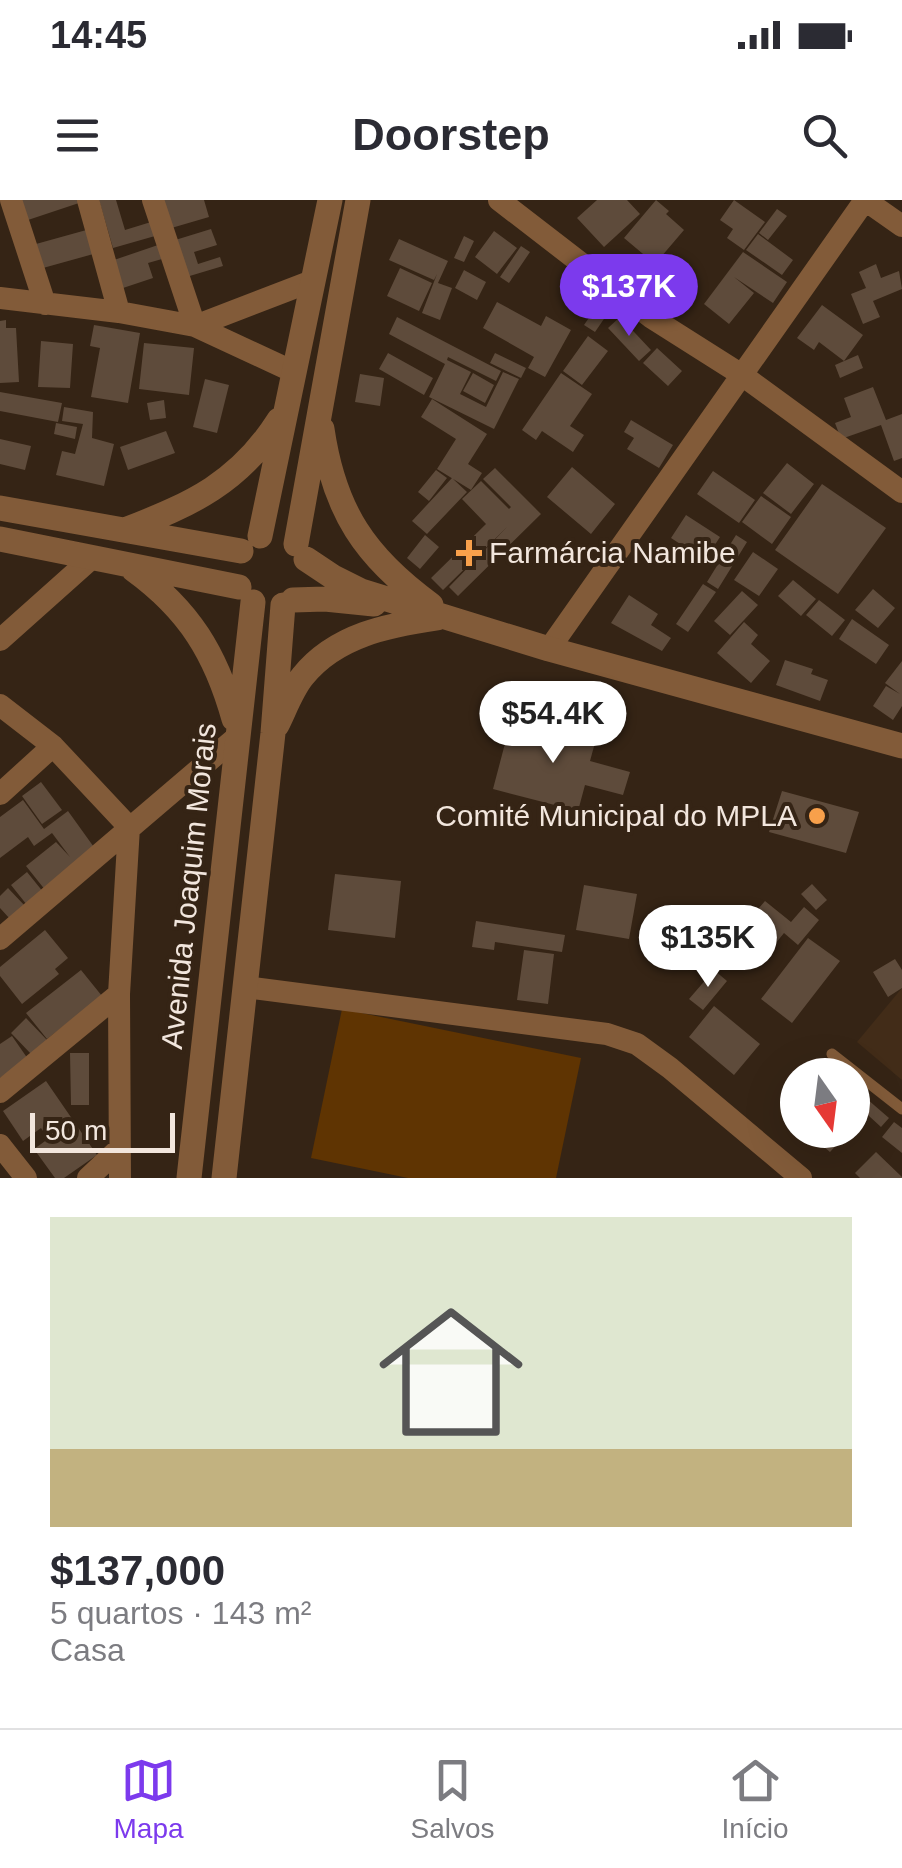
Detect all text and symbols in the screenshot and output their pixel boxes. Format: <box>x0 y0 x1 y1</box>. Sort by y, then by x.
text: 14:45 <box>50 14 147 56</box>
icon: menu <box>50 108 105 163</box>
icon: search <box>797 108 852 163</box>
text: Doorstep <box>352 109 550 160</box>
pin: $137K <box>559 254 699 339</box>
text: $137K <box>582 268 676 304</box>
place label: Farmárcia Namibe <box>489 536 736 569</box>
marker: Farmárcia Namibe <box>458 542 480 564</box>
pin: $54.4K <box>472 681 634 766</box>
text: $54.4K <box>501 695 605 731</box>
street label: Avenida Joaquim Morais <box>155 721 222 1051</box>
place label: Comité Municipal do MPLA <box>435 799 797 832</box>
marker: Comité Municipal do MPLA <box>806 805 828 827</box>
pin: $135K <box>638 905 778 990</box>
text: $135K <box>661 919 755 955</box>
north arrow <box>780 1058 870 1148</box>
map controls <box>780 1058 870 1148</box>
scale bar <box>30 1108 175 1153</box>
text: 50 m <box>45 1115 107 1146</box>
icon: home <box>361 1282 541 1462</box>
text: $137,000 <box>50 1547 225 1594</box>
text: 5 quartos · 143 m² <box>50 1595 311 1631</box>
text: Casa <box>50 1632 125 1668</box>
tab: Mapa <box>113 1753 184 1845</box>
tab: Salvos <box>411 1753 495 1845</box>
tab: Início <box>722 1753 788 1845</box>

